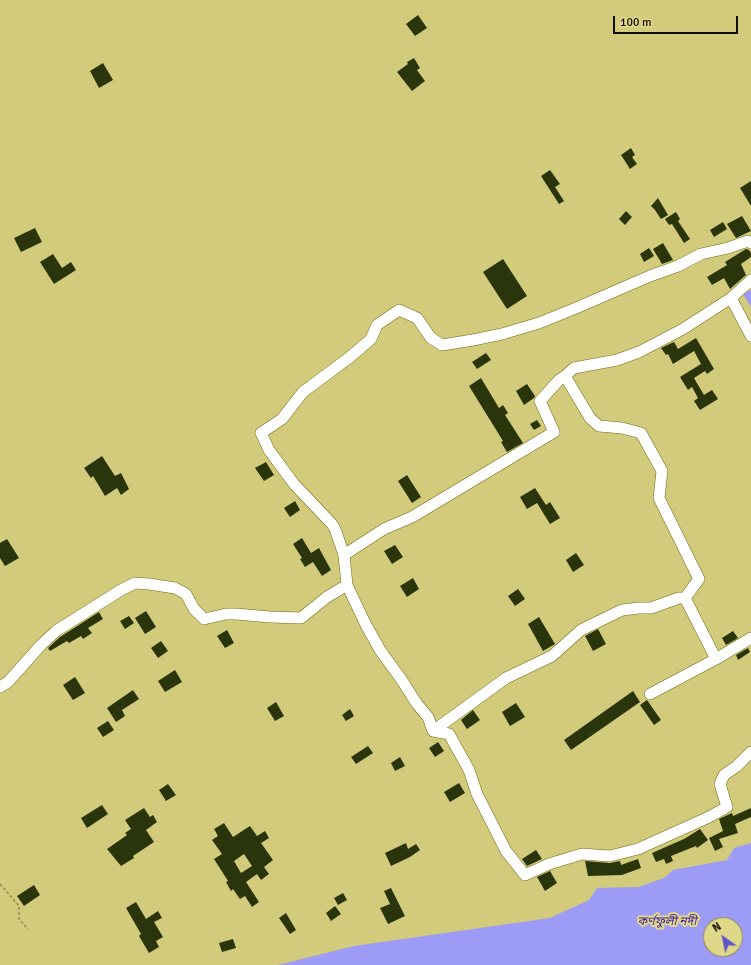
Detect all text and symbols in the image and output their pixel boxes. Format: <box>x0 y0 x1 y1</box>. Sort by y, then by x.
scale bar <box>615 8 740 34</box>
text: 100 m <box>620 15 652 30</box>
water label: কর্ণফুলী নদী <box>638 915 696 929</box>
north arrow <box>703 917 743 957</box>
text: N <box>710 920 723 935</box>

